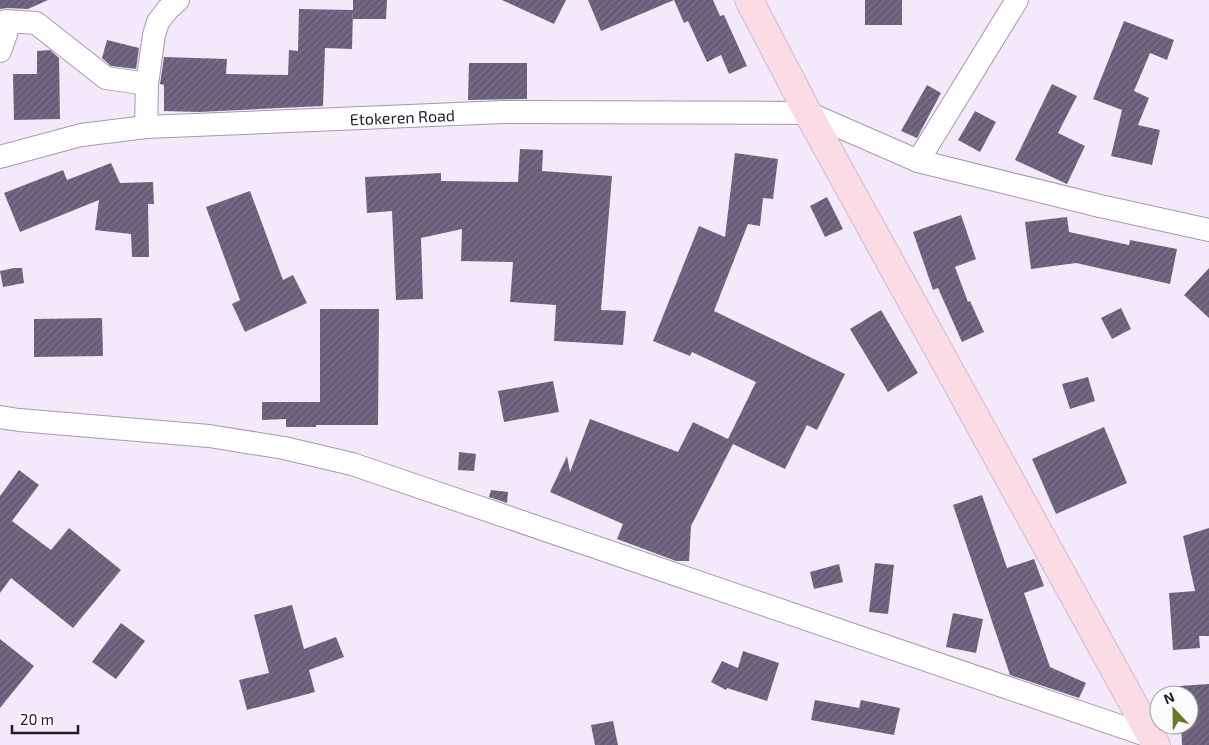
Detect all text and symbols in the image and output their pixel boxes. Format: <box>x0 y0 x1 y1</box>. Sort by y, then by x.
street label: Etokeren Road <box>349 105 455 128</box>
north arrow <box>1149 685 1199 735</box>
text: N <box>1161 688 1177 707</box>
scale bar <box>12 702 79 734</box>
text: 20 m <box>20 710 54 728</box>

